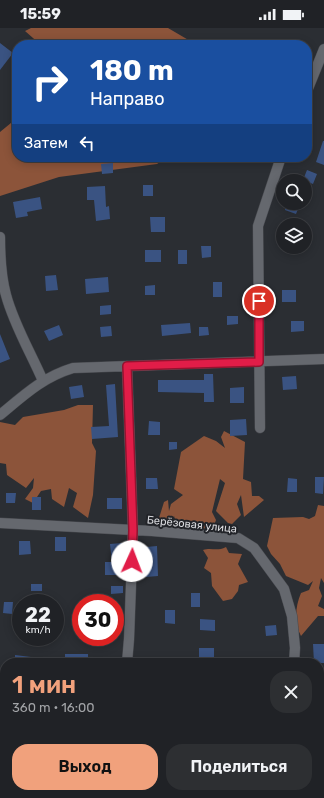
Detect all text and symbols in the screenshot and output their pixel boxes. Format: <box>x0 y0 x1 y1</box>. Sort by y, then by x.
text: 15:59 <box>20 5 61 23</box>
text: 180 m <box>90 54 174 87</box>
icon: right <box>24 56 76 108</box>
text: Направо <box>90 88 165 110</box>
icon: left <box>76 132 98 154</box>
text: Затем <box>24 134 68 152</box>
map controls <box>276 174 312 254</box>
button: search <box>276 174 312 210</box>
button: layers <box>276 218 312 254</box>
pin <box>242 284 276 318</box>
icon: arrive <box>248 290 270 312</box>
street label: Берёзовая улица <box>146 513 238 536</box>
position arrow <box>111 540 153 582</box>
speed limit sign: 30 <box>72 594 124 646</box>
text: 22 <box>25 603 51 627</box>
text: km/h <box>26 624 50 636</box>
text: 1 мин <box>12 671 76 699</box>
button: close <box>270 671 312 713</box>
text: 360 m · 16:00 <box>12 700 95 715</box>
button: Выход <box>12 744 158 790</box>
button: Поделиться <box>166 744 312 790</box>

